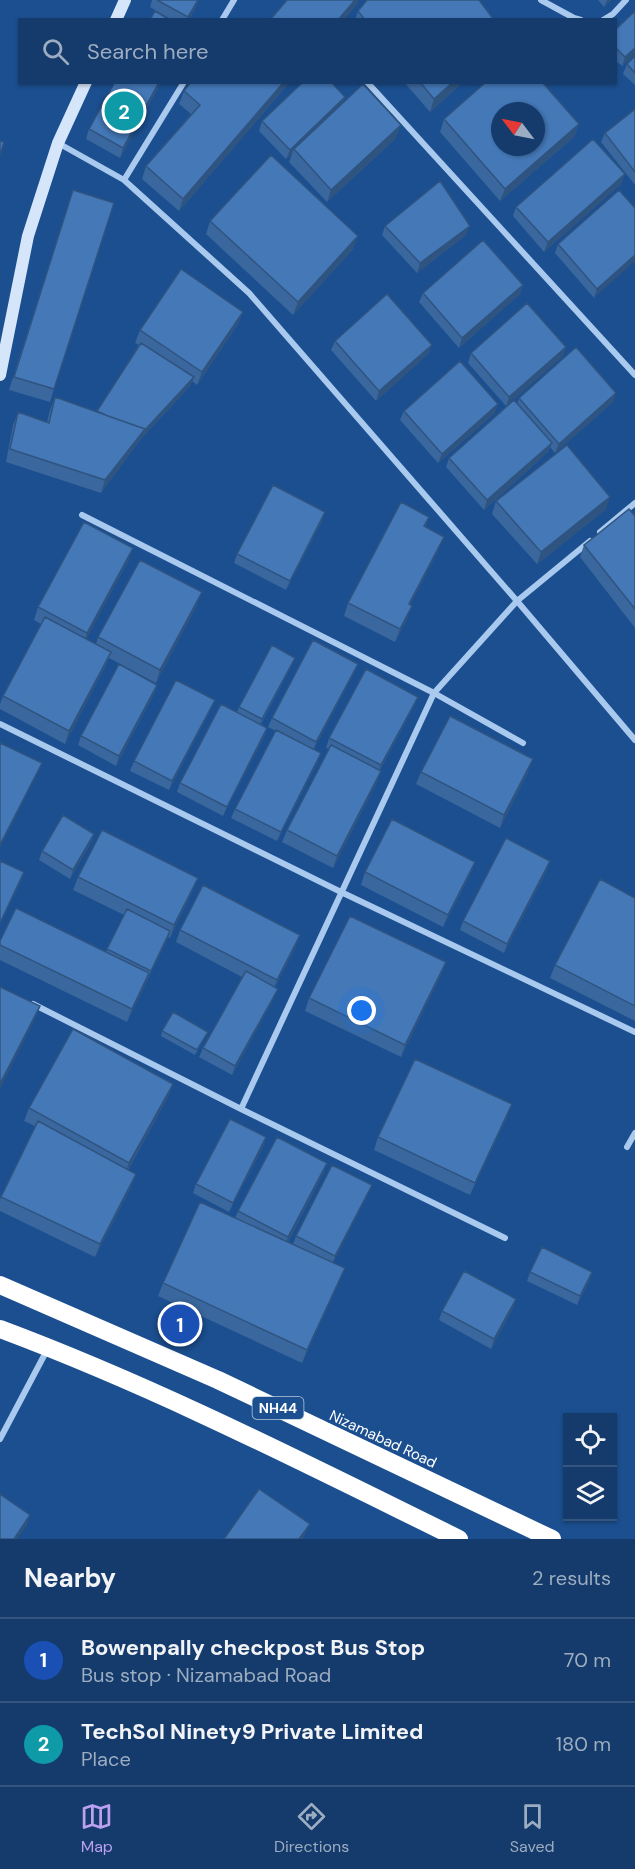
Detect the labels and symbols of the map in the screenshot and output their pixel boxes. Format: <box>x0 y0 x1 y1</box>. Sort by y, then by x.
pin: 2 <box>104 88 144 134</box>
north arrow <box>491 102 545 156</box>
your location <box>347 996 376 1025</box>
pin: 1 <box>160 1302 200 1346</box>
road number: NH44 <box>252 1397 304 1419</box>
street label: Nizamabad Road <box>326 1405 440 1473</box>

